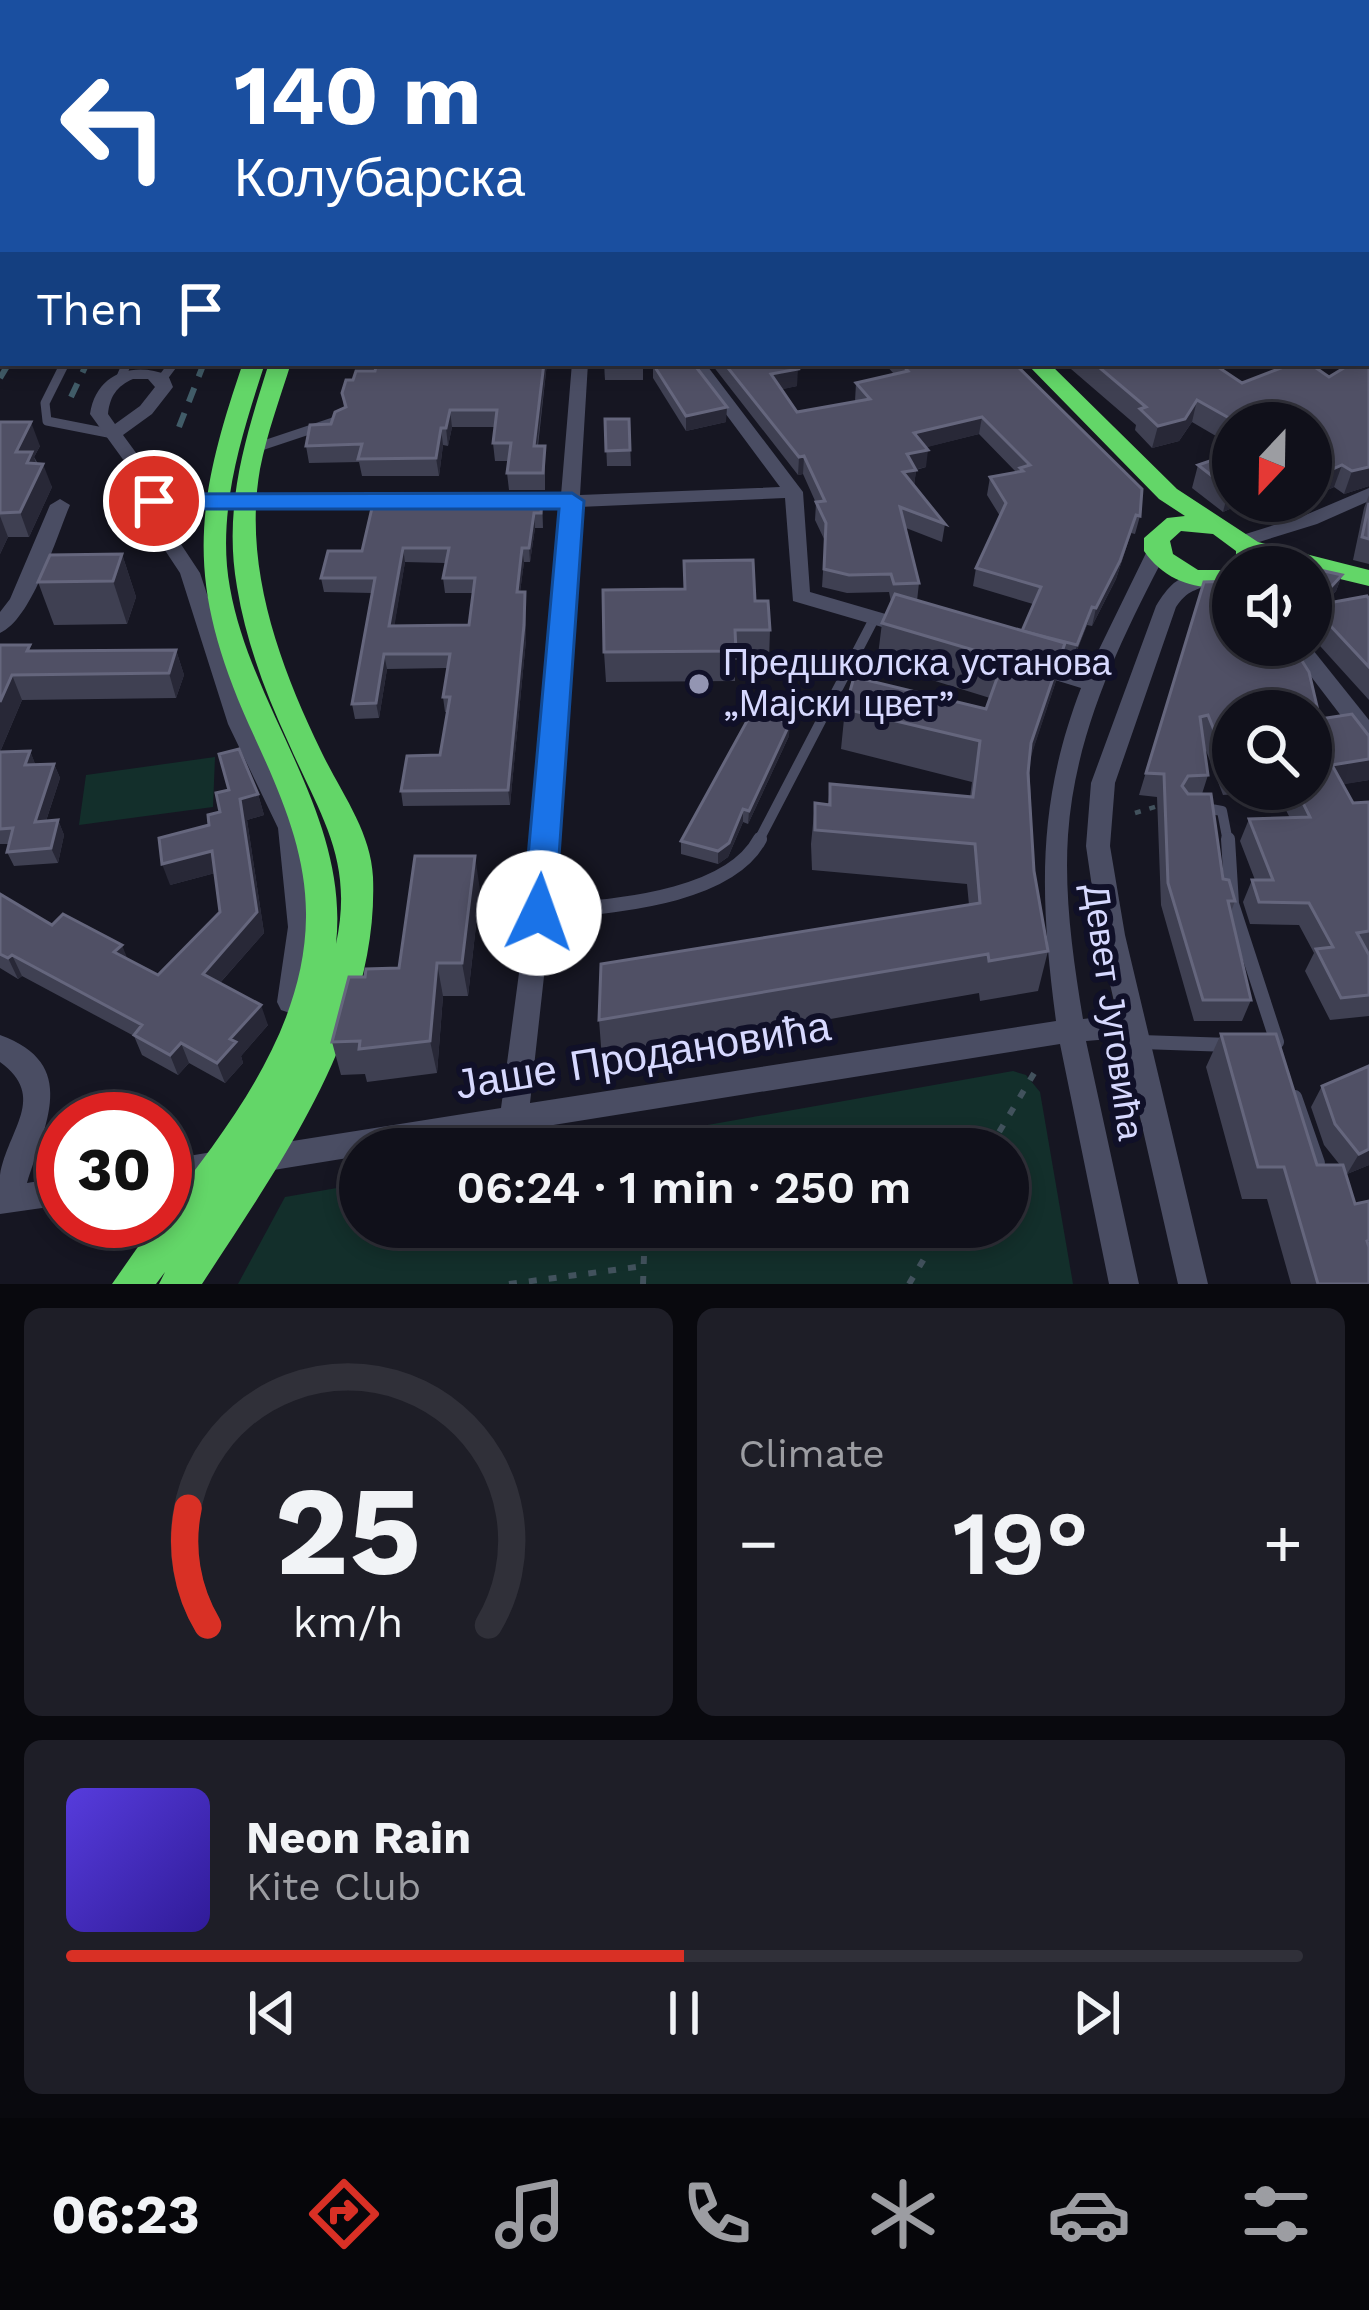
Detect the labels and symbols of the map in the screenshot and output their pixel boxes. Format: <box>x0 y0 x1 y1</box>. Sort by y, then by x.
north arrow <box>1212 402 1332 522</box>
pin <box>103 450 205 552</box>
place label: Предшколска установа „Мајски цвет” <box>723 642 1113 725</box>
marker: Предшколска установа „Мајски цвет” <box>686 671 712 697</box>
position arrow <box>476 850 602 976</box>
street label: Девет Југовића <box>1074 881 1152 1144</box>
street label: Јаше Продановића <box>452 1001 834 1109</box>
speed limit sign: 30 <box>36 1092 192 1248</box>

